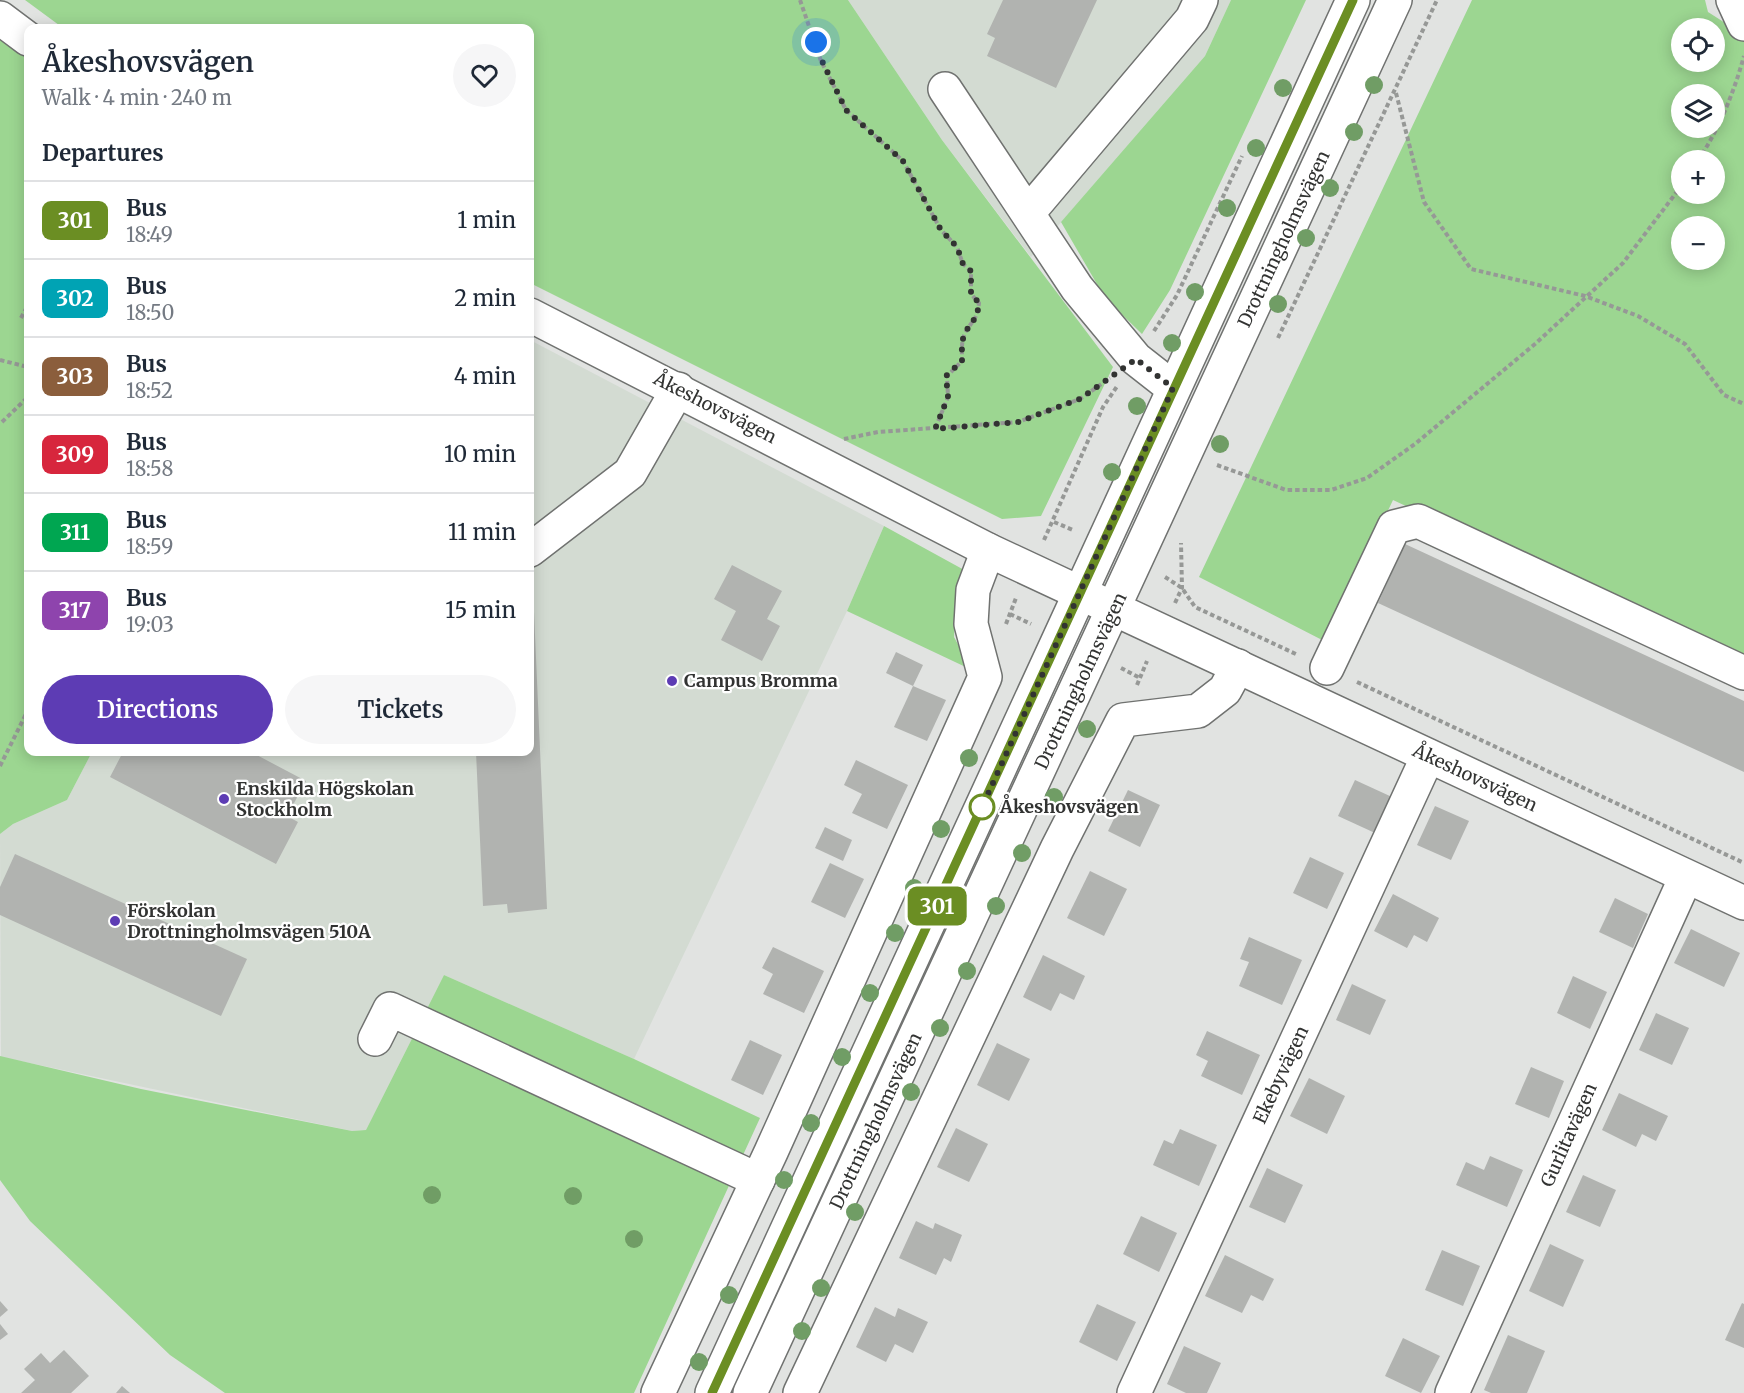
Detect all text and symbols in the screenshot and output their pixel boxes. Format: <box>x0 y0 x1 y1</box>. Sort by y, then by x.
map controls <box>1671 18 1725 270</box>
button: locate <box>1671 18 1725 72</box>
your location <box>801 27 831 57</box>
text: Åkeshovsvägen <box>42 44 254 80</box>
button: heart <box>453 44 516 107</box>
button: layers <box>1671 84 1725 138</box>
text: Walk · 4 min · 240 m <box>42 85 232 110</box>
text: Departures <box>42 139 164 167</box>
street label: Drottningholmsvägen <box>1232 147 1335 331</box>
button: + <box>1671 150 1725 204</box>
text: Bus <box>126 194 167 222</box>
text: 1 min <box>457 206 516 234</box>
text: 301 <box>58 207 92 234</box>
button: − <box>1671 216 1725 270</box>
text: 18:49 <box>126 222 173 247</box>
text: Bus <box>126 272 167 300</box>
text: 2 min <box>454 284 516 312</box>
text: 302 <box>56 285 94 312</box>
text: 18:50 <box>126 300 174 325</box>
text: Bus <box>126 350 167 378</box>
text: 4 min <box>454 362 516 390</box>
text: 303 <box>57 363 93 390</box>
street label: Åkeshovsvägen <box>649 366 781 448</box>
text: 18:52 <box>126 378 173 403</box>
text: Bus <box>126 428 167 456</box>
text: 10 min <box>444 440 516 468</box>
text: 309 <box>56 441 94 468</box>
text: 18:58 <box>126 456 173 481</box>
text: Bus <box>126 506 167 534</box>
text: 11 min <box>448 518 516 546</box>
text: 311 <box>60 519 90 546</box>
text: 18:59 <box>126 534 173 559</box>
text: Bus <box>126 584 167 612</box>
street label: Drottningholmsvägen <box>1029 589 1132 773</box>
text: 15 min <box>445 596 516 624</box>
text: 317 <box>59 597 91 624</box>
text: 19:03 <box>126 612 174 637</box>
place label: Campus Bromma <box>684 669 838 692</box>
marker: Campus Bromma <box>665 674 679 688</box>
button: Directions <box>42 675 273 744</box>
button: Tickets <box>285 675 516 744</box>
street label: Åkeshovsvägen <box>1408 738 1541 816</box>
place label: Enskilda Högskolan Stockholm <box>236 777 414 821</box>
marker: Enskilda Högskolan Stockholm <box>217 792 231 806</box>
marker: Åkeshovsvägen <box>969 794 995 820</box>
place label: Åkeshovsvägen <box>999 794 1139 818</box>
line badge: 301 <box>902 886 972 926</box>
text: 301 <box>920 893 954 920</box>
place label: Förskolan Drottningholmsvägen 510A <box>127 899 371 943</box>
marker: Förskolan Drottningholmsvägen 510A <box>108 914 122 928</box>
street label: Ekebyvägen <box>1248 1022 1313 1127</box>
street label: Drottningholmsvägen <box>824 1029 927 1213</box>
street label: Gurlitavägen <box>1535 1079 1602 1190</box>

